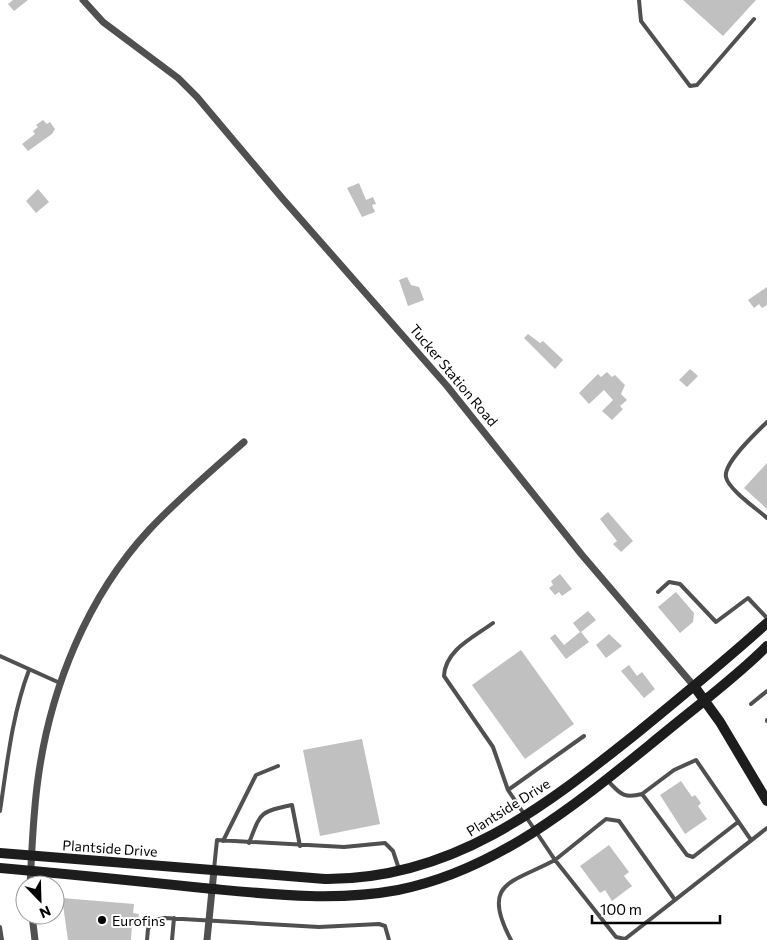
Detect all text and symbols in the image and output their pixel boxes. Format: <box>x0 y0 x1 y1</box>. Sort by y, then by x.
street label: Tucker Station Road <box>406 321 502 429</box>
street label: Plantside Drive <box>463 775 553 839</box>
street label: Plantside Drive <box>62 836 158 860</box>
north arrow <box>15 875 65 925</box>
scale bar <box>592 892 720 924</box>
text: 100 m <box>600 900 642 918</box>
text: N <box>37 903 53 922</box>
place label: Eurofins <box>112 912 165 929</box>
marker: Eurofins <box>96 914 108 926</box>

